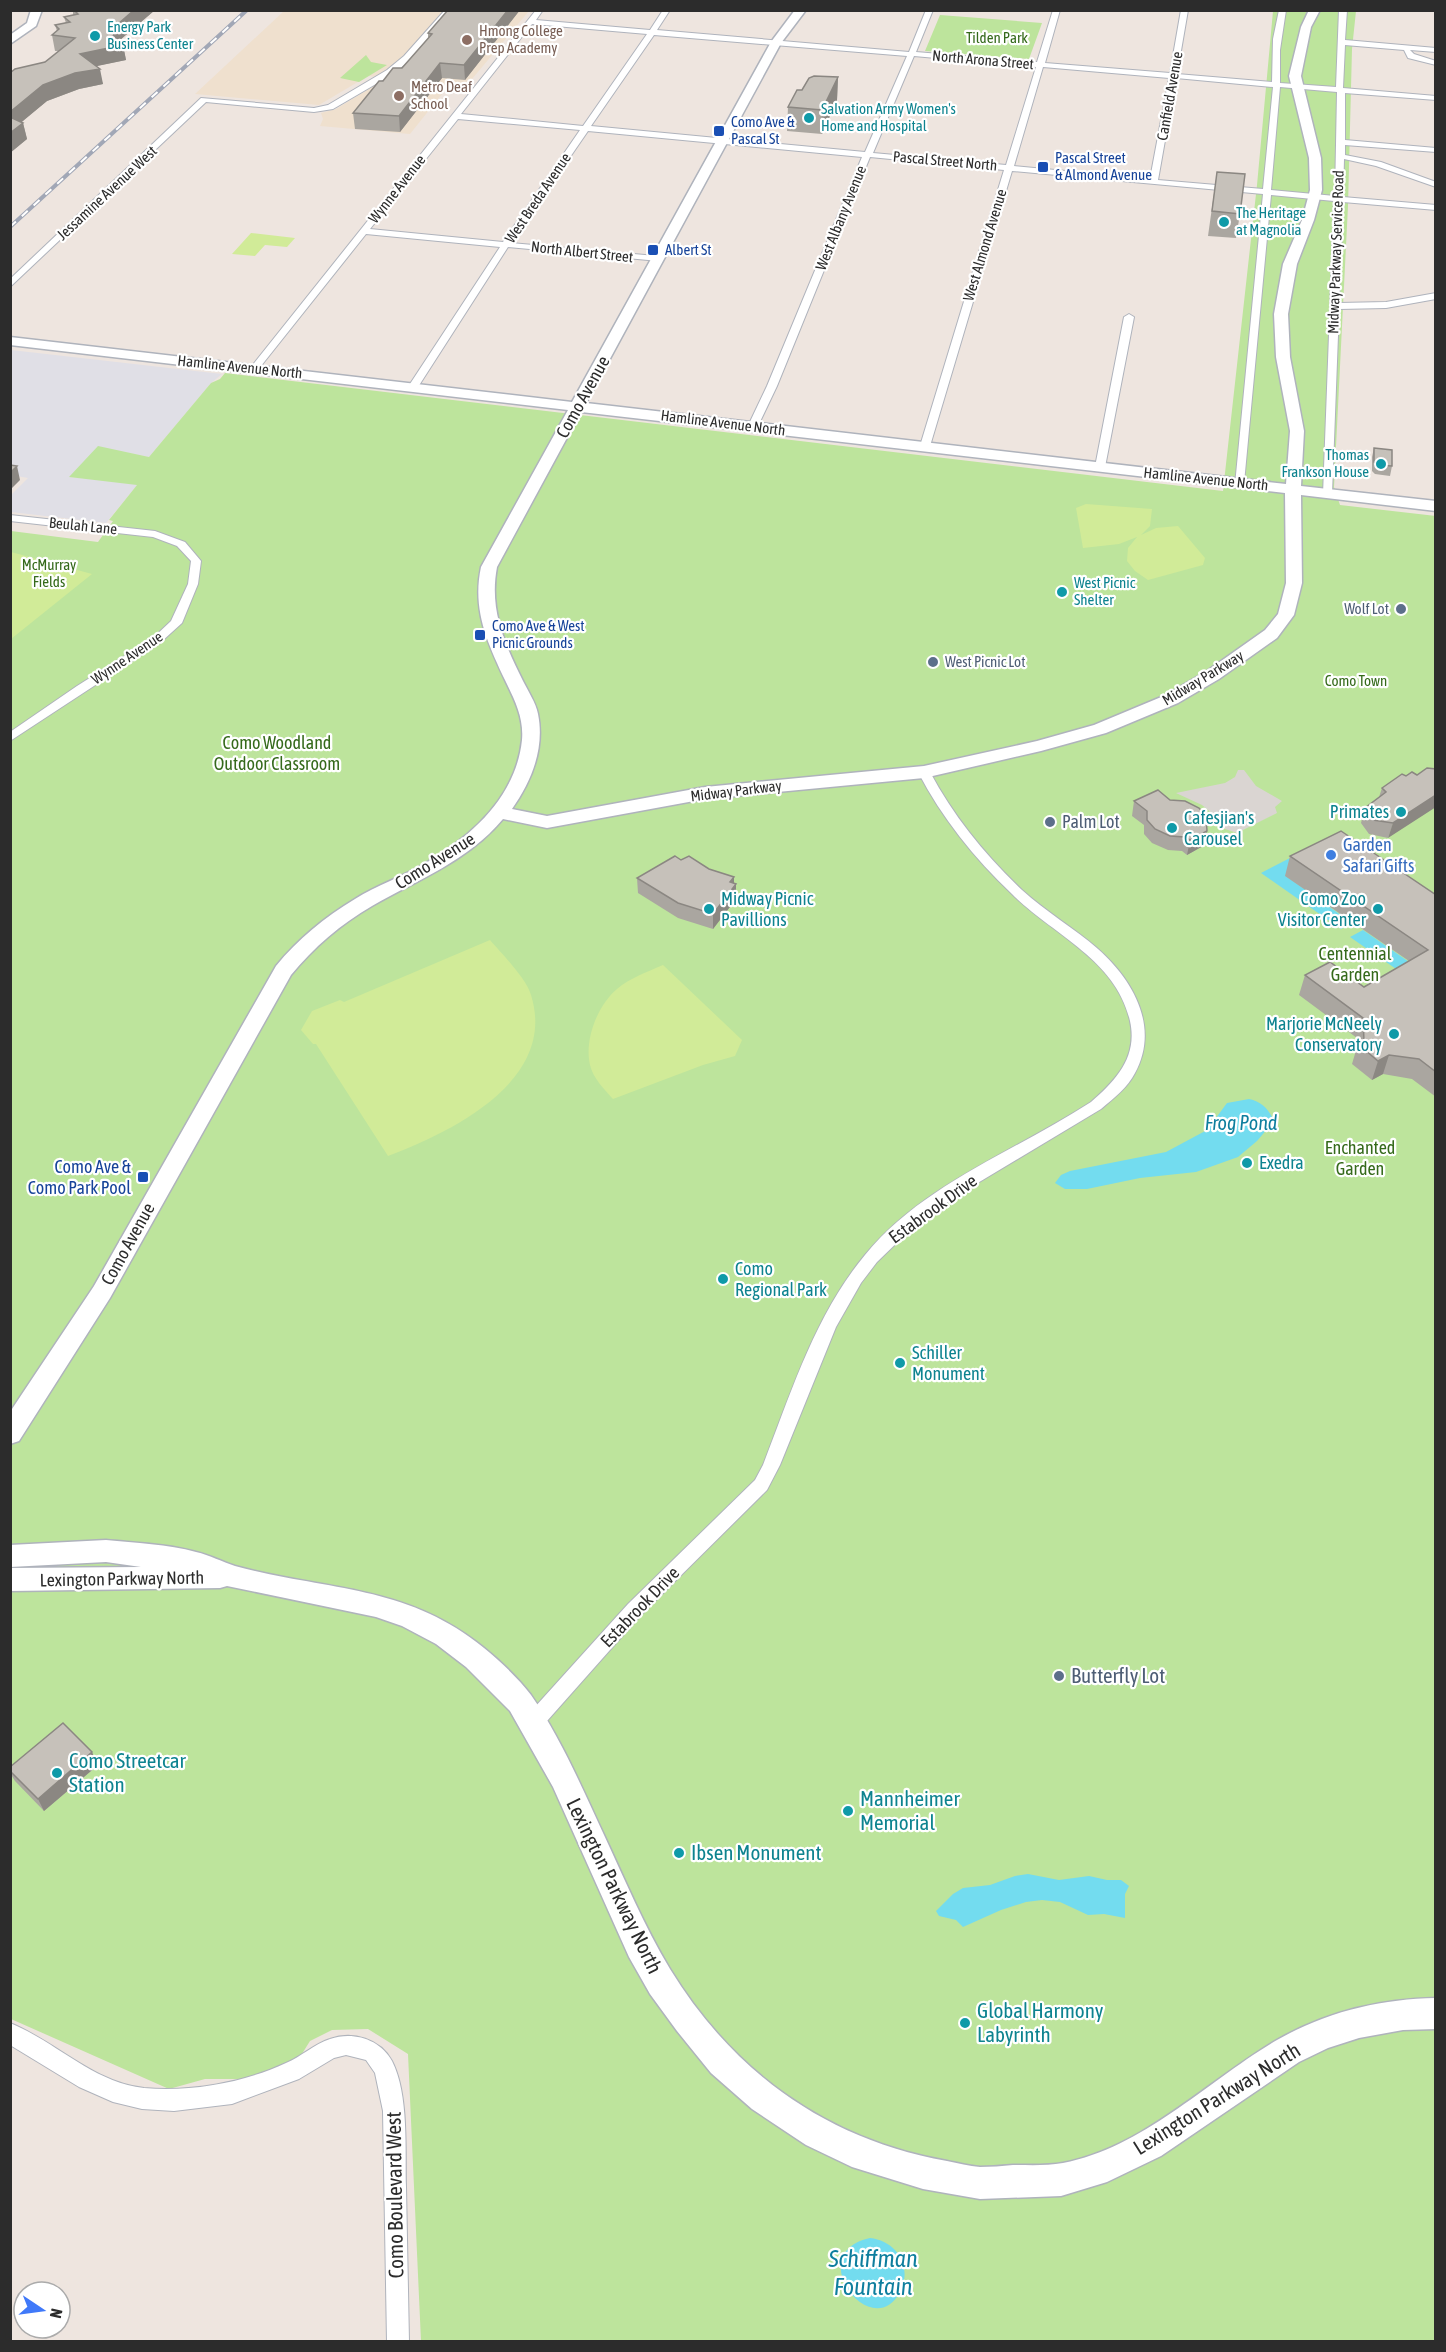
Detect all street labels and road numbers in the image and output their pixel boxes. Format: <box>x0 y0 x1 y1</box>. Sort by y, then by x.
street label: North Arona Street <box>932 47 1035 72</box>
street label: Canfield Avenue <box>1153 50 1186 142</box>
street label: Jessamine Avenue West <box>53 142 160 243</box>
street label: Pascal Street North <box>892 147 998 174</box>
street label: West Breda Avenue <box>501 149 574 246</box>
street label: Wynne Avenue <box>365 151 429 226</box>
street label: West Albany Avenue <box>812 163 869 273</box>
street label: Midway Parkway Service Road <box>1324 170 1347 334</box>
street label: West Almond Avenue <box>959 187 1010 303</box>
street label: North Albert Street <box>530 238 634 265</box>
street label: Hamline Avenue North <box>177 351 303 382</box>
street label: Como Avenue <box>551 352 614 441</box>
street label: Hamline Avenue North <box>660 406 786 439</box>
street label: Hamline Avenue North <box>1143 463 1269 494</box>
street label: Beulah Lane <box>48 513 118 538</box>
street label: Wynne Avenue <box>88 628 166 688</box>
street label: Midway Parkway <box>1159 647 1246 708</box>
street label: Midway Parkway <box>689 776 782 805</box>
street label: Como Avenue <box>391 828 479 893</box>
street label: Estabrook Drive <box>885 1170 981 1248</box>
street label: Como Avenue <box>96 1199 159 1288</box>
street label: Estabrook Drive <box>596 1562 683 1651</box>
street label: Lexington Parkway North <box>40 1567 204 1590</box>
street label: Lexington Parkway North <box>562 1794 668 1977</box>
street label: Lexington Parkway North <box>1129 2037 1304 2159</box>
street label: Como Boulevard West <box>381 2111 407 2279</box>

